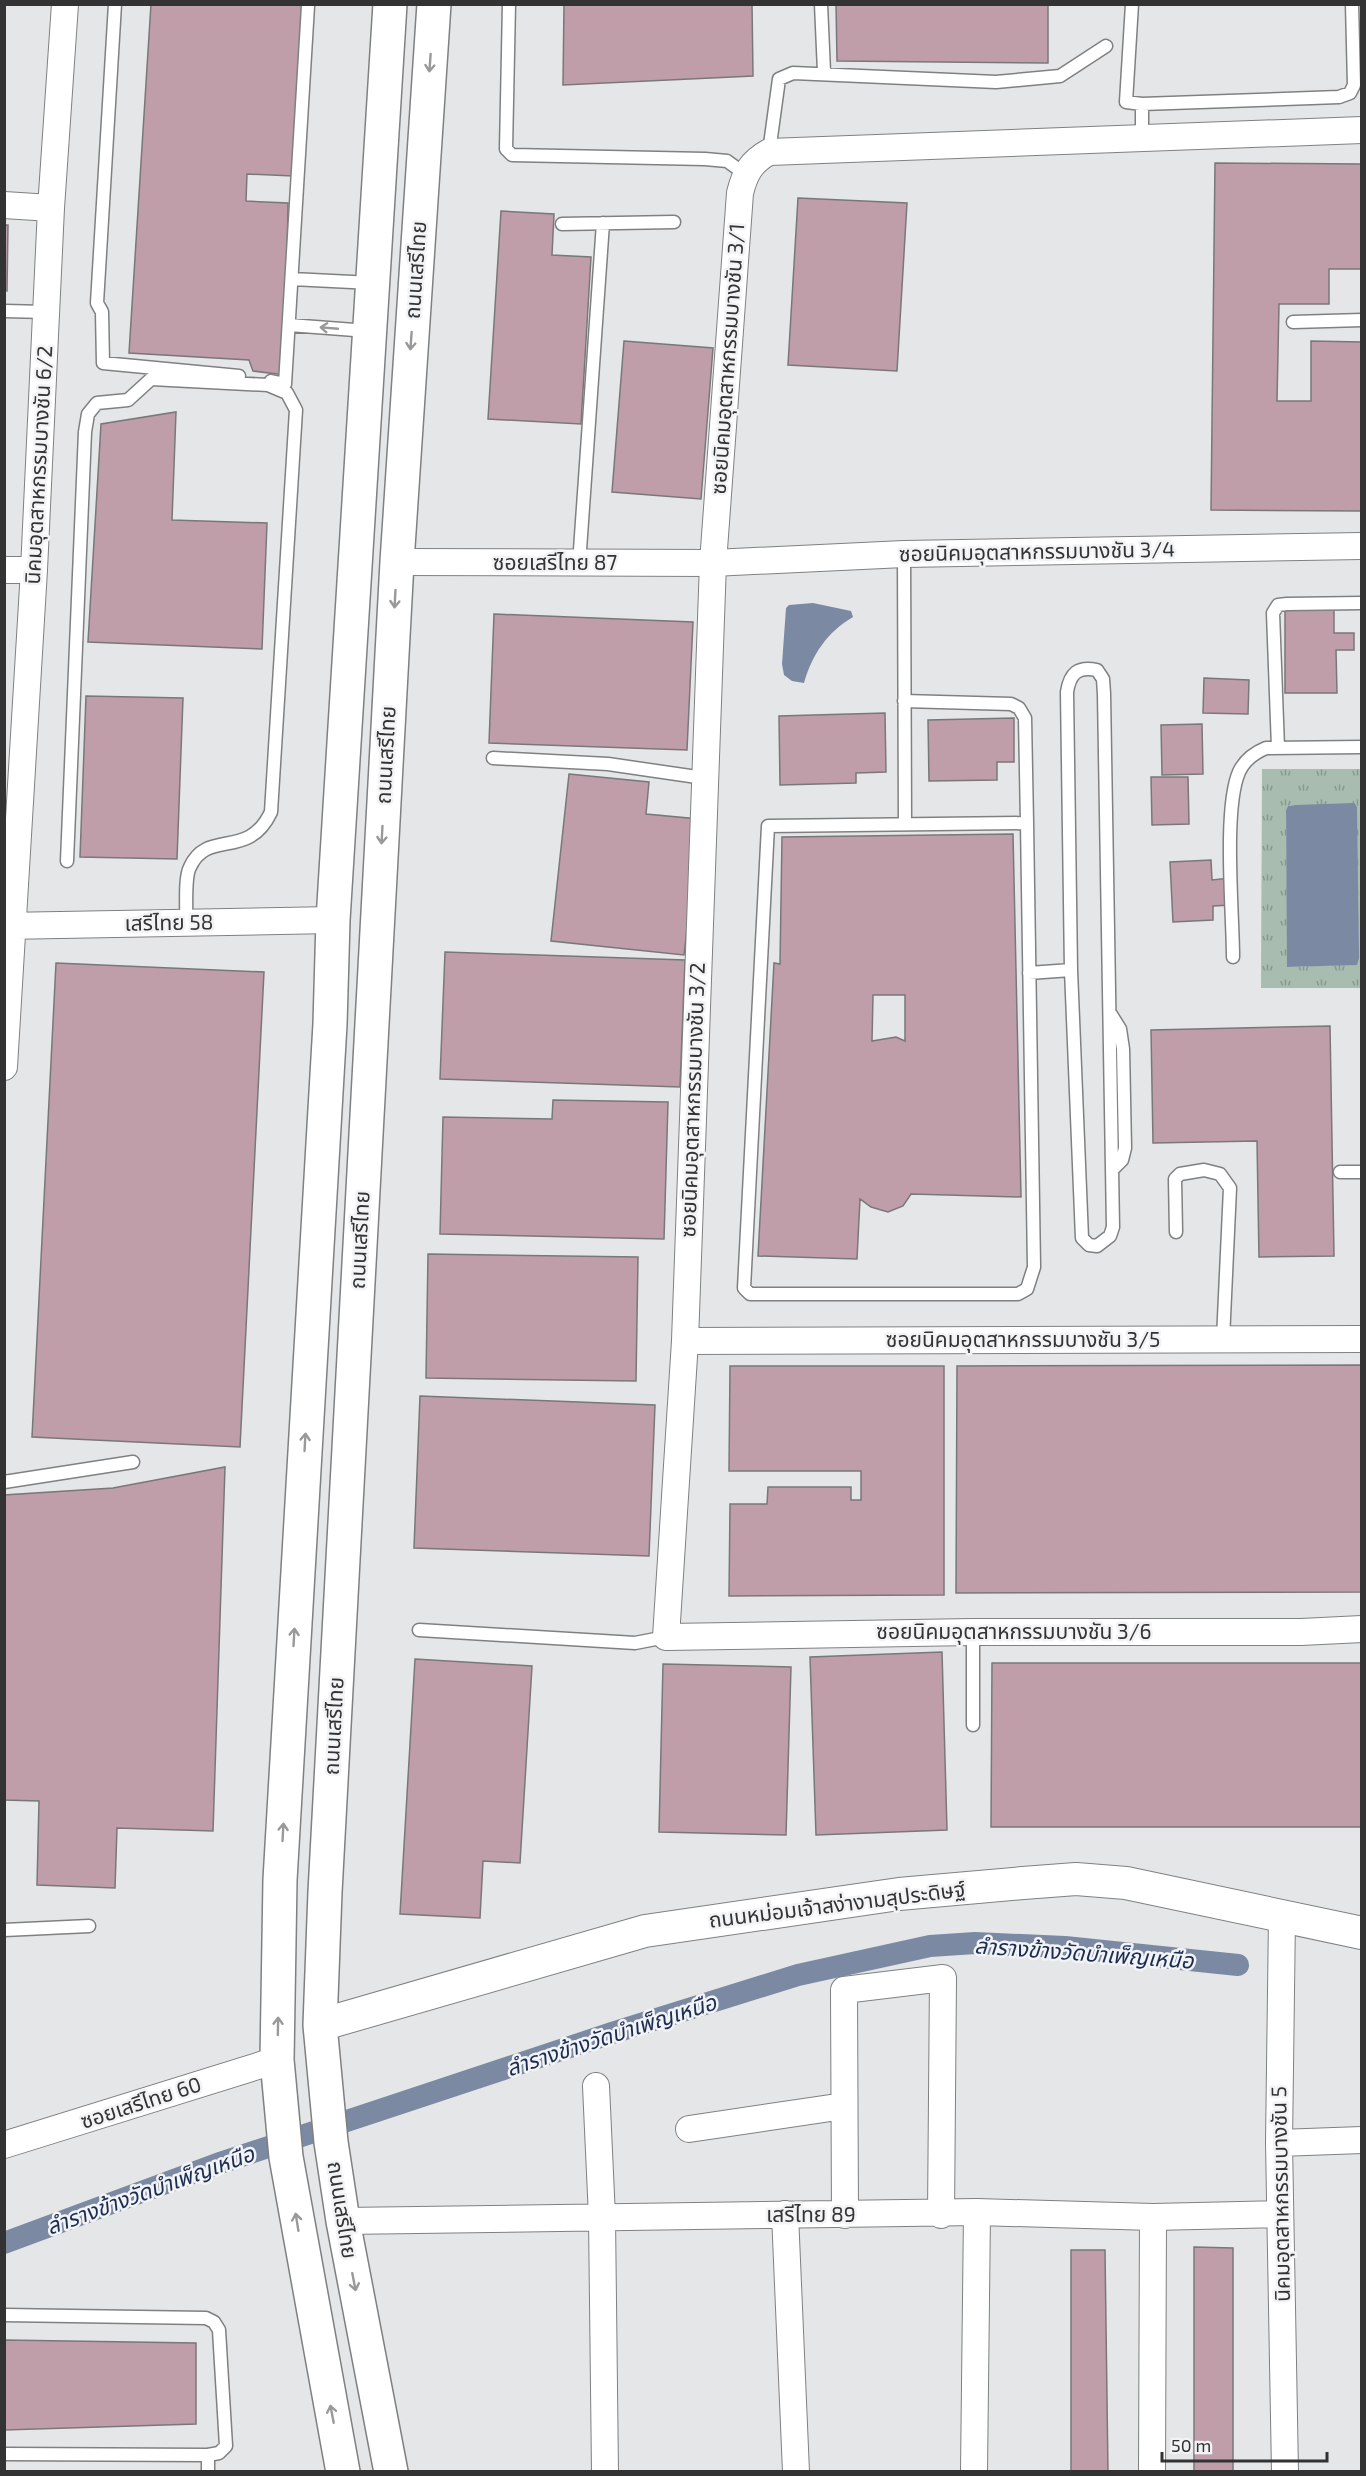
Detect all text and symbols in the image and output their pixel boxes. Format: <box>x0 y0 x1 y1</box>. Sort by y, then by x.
one-way arrow <box>425 52 436 72</box>
street label: ถนนเสรีไทย <box>399 220 430 320</box>
street label: ซอยนิคมอุตสาหกรรมบางชัน 3/1 <box>705 223 750 495</box>
one-way arrow <box>319 322 339 333</box>
one-way arrow <box>406 331 417 351</box>
street label: นิคมอุตสาหกรรมบางชัน 6/2 <box>19 345 58 585</box>
street label: ซอยนิคมอุตสาหกรรมบางชัน 3/4 <box>899 536 1175 567</box>
street label: ซอยเสรีไทย 87 <box>493 549 617 574</box>
one-way arrow <box>389 588 400 608</box>
street label: ถนนเสรีไทย <box>369 705 400 805</box>
one-way arrow <box>376 825 387 845</box>
street label: เสรีไทย 58 <box>124 908 213 935</box>
street label: ซอยนิคมอุตสาหกรรมบางชัน 3/2 <box>674 962 711 1238</box>
street label: ถนนเสรีไทย <box>343 1190 374 1290</box>
street label: ซอยนิคมอุตสาหกรรมบางชัน 3/5 <box>886 1326 1160 1353</box>
one-way arrow <box>300 1433 311 1453</box>
street label: ซอยนิคมอุตสาหกรรมบางชัน 3/6 <box>876 1618 1152 1645</box>
one-way arrow <box>289 1627 300 1647</box>
street label: ถนนเสรีไทย <box>317 1676 348 1776</box>
one-way arrow <box>277 1822 288 1842</box>
street label: ถนนหม่อมเจ้าสง่างามสุประดิษฐ์ <box>707 1875 967 1934</box>
water label: ลำรางข้างวัดบำเพ็ญเหนือ <box>974 1931 1196 1973</box>
water label: ลำรางข้างวัดบำเพ็ญเหนือ <box>502 1987 720 2080</box>
one-way arrow <box>272 2017 284 2037</box>
street label: ซอยเสรีไทย 60 <box>77 2070 204 2133</box>
street label: นิคมอุตสาหกรรมบางชัน 5 <box>1265 2086 1296 2302</box>
water label: ลำรางข้างวัดบำเพ็ญเหนือ <box>42 2139 258 2239</box>
street label: ถนนเสรีไทย <box>323 2159 364 2260</box>
street label: เสรีไทย 89 <box>766 2201 856 2226</box>
one-way arrow <box>291 2213 302 2233</box>
one-way arrow <box>349 2272 360 2292</box>
one-way arrow <box>326 2405 337 2424</box>
scale bar <box>1162 2425 1327 2463</box>
text: 50 m <box>1171 2434 1211 2456</box>

